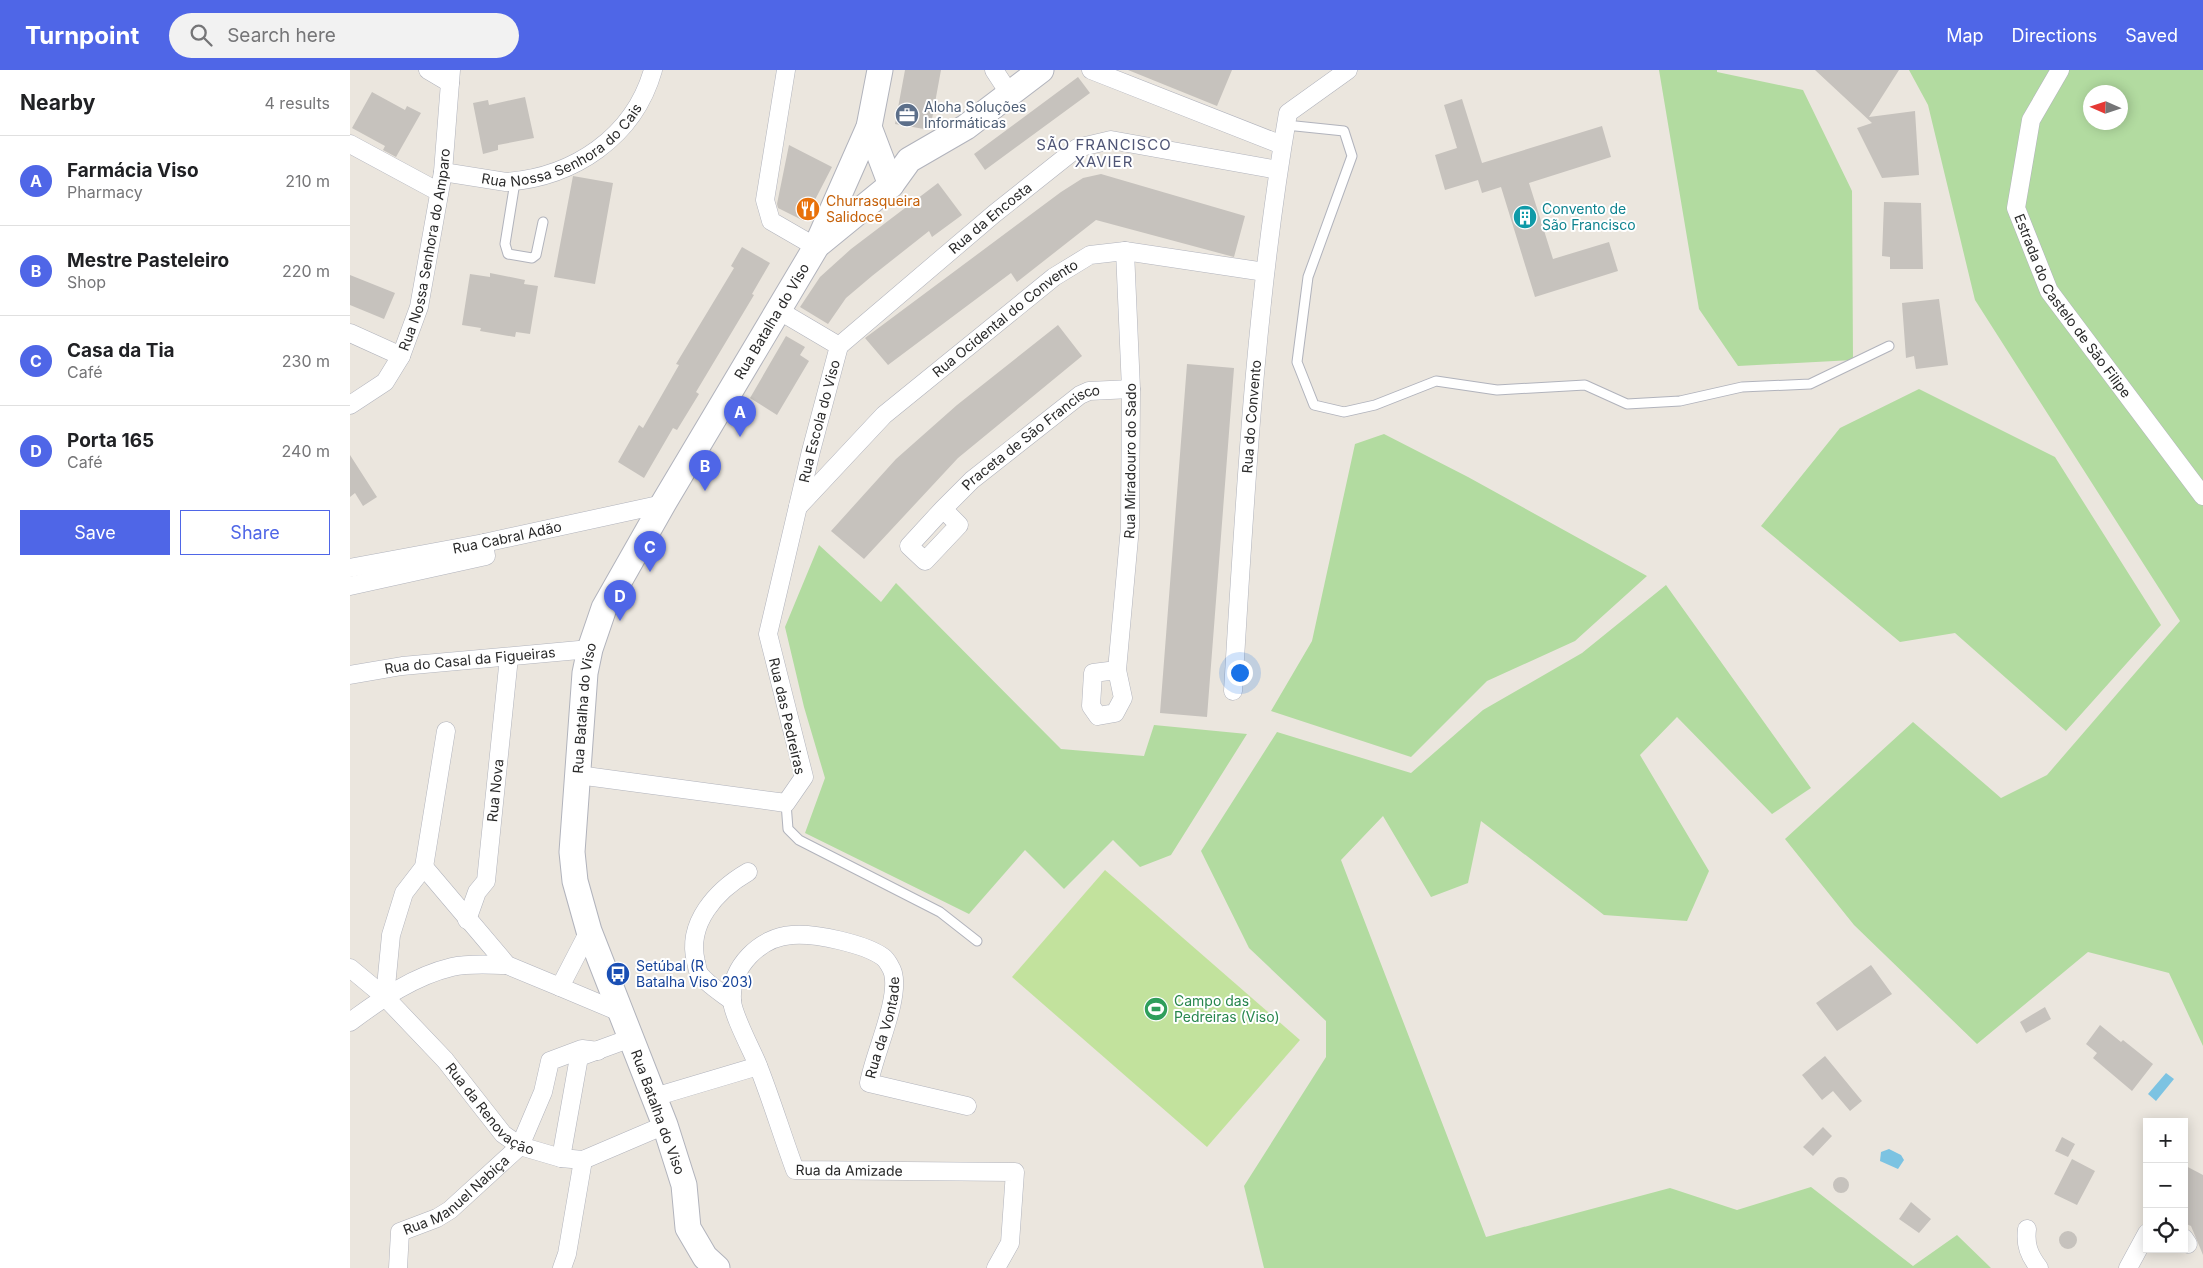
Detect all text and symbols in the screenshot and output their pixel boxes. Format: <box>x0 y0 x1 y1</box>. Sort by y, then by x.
search box <box>169 13 519 58</box>
text: Turnpoint <box>25 21 139 50</box>
icon: search <box>187 21 215 49</box>
text: Search here <box>227 24 336 47</box>
text: Map <box>1946 25 1984 46</box>
text: Directions <box>2012 25 2097 46</box>
text: Saved <box>2125 25 2178 46</box>
north arrow <box>2083 85 2128 130</box>
text: Nearby <box>20 90 95 115</box>
text: 4 results <box>265 93 330 113</box>
place label: Aloha Soluções Informáticas <box>924 98 1027 131</box>
street label: Rua Nossa Senhora do Cais <box>480 100 645 190</box>
office icon: Aloha Soluções Informáticas <box>894 102 920 128</box>
district label: SÃO FRANCISCO XAVIER <box>1036 135 1172 171</box>
street label: Rua Nossa Senhora do Amparo <box>395 148 453 353</box>
text: Farmácia Viso <box>67 159 199 182</box>
text: A <box>30 171 42 191</box>
text: 210 m <box>285 171 330 191</box>
street label: Rua da Encosta <box>945 179 1035 257</box>
text: Pharmacy <box>67 182 143 202</box>
place label: Churrasqueira Salidoce <box>826 192 920 225</box>
restaurant icon: Churrasqueira Salidoce <box>795 196 821 222</box>
place label: Convento de São Francisco <box>1542 200 1636 233</box>
building icon: Convento de São Francisco <box>1512 204 1538 230</box>
street label: Estrada do Castelo de São Filipe <box>2011 211 2135 401</box>
text: Mestre Pasteleiro <box>67 249 229 272</box>
street label: Rua Ocidental do Convento <box>929 256 1081 380</box>
street label: Rua Batalha do Viso <box>730 260 812 382</box>
text: B <box>31 261 41 281</box>
text: 220 m <box>282 261 330 281</box>
text: Shop <box>67 272 106 292</box>
text: Casa da Tia <box>67 339 175 362</box>
text: C <box>30 351 42 371</box>
text: 230 m <box>282 351 330 371</box>
street label: Rua Escola do Viso <box>795 358 843 484</box>
street label: Rua do Convento <box>1238 359 1264 474</box>
text: Café <box>67 362 102 382</box>
street label: Praceta de São Francisco <box>958 381 1100 493</box>
street label: Rua Miradouro do Sado <box>1120 383 1139 539</box>
pin: A <box>724 396 756 437</box>
text: Porta 165 <box>67 429 154 452</box>
text: D <box>30 441 42 461</box>
text: 240 m <box>282 441 330 461</box>
pin: B <box>689 450 721 491</box>
text: Café <box>67 452 102 472</box>
button: Save <box>20 510 170 555</box>
button: Share <box>180 510 330 555</box>
street label: Rua Cabral Adão <box>451 517 563 557</box>
pin: C <box>634 531 666 572</box>
pin: D <box>604 580 636 621</box>
street label: Rua Batalha do Viso <box>569 640 600 774</box>
street label: Rua do Casal da Figueiras <box>383 643 556 677</box>
street label: Rua das Pedreiras <box>766 656 809 776</box>
your location <box>1227 660 1253 686</box>
street label: Rua Nova <box>483 758 507 823</box>
place label: Setúbal (R Batalha Viso 203) <box>636 957 753 990</box>
bus stop icon: Setúbal (R Batalha Viso 203) <box>605 961 631 987</box>
street label: Rua da Vontade <box>861 976 902 1080</box>
place label: Campo das Pedreiras (Viso) <box>1174 992 1280 1025</box>
sports icon: Campo das Pedreiras (Viso) <box>1143 996 1169 1022</box>
street label: Rua Batalha do Viso <box>628 1047 689 1177</box>
street label: Rua da Renovação <box>442 1059 536 1158</box>
map controls <box>2143 1118 2188 1253</box>
button: + <box>2143 1118 2188 1163</box>
street label: Rua Manuel Nabiça <box>400 1151 512 1238</box>
street label: Rua da Amizade <box>796 1161 903 1179</box>
button: − <box>2143 1163 2188 1208</box>
button: locate <box>2143 1208 2188 1253</box>

